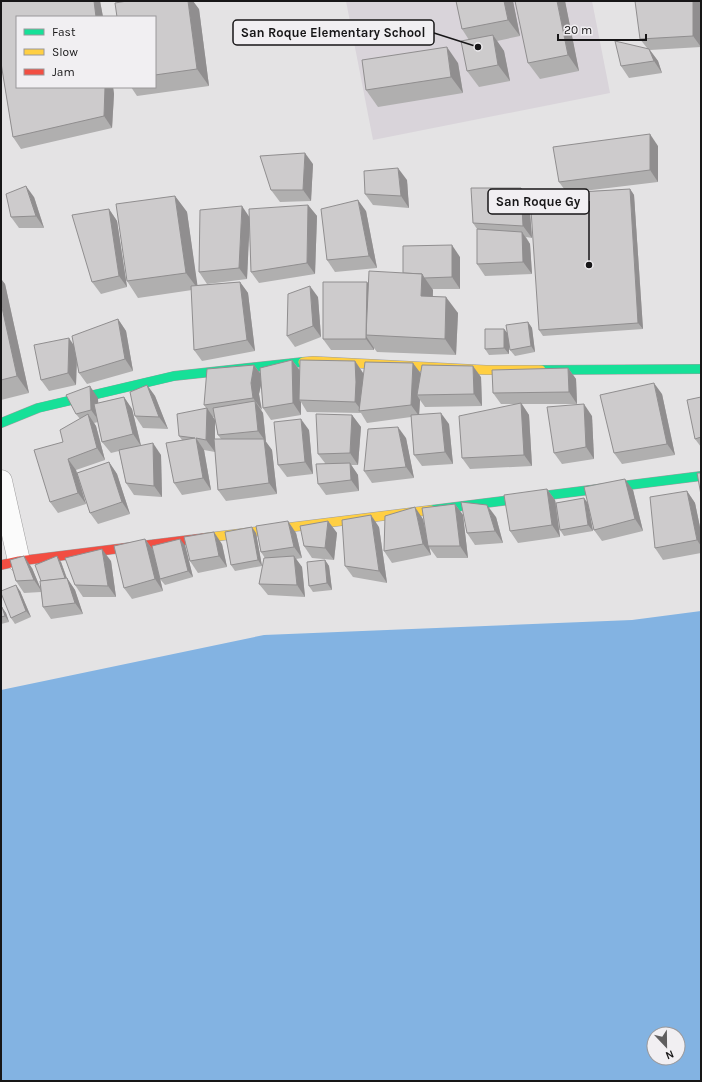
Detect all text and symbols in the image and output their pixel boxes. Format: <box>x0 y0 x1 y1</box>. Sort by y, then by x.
legend <box>16 16 156 88</box>
scale bar <box>558 16 646 42</box>
callout: San Roque Elementary School <box>233 20 434 45</box>
text: 20 m <box>564 23 592 37</box>
text: Fast <box>52 25 76 39</box>
text: San Roque Elementary School <box>241 25 425 41</box>
text: Slow <box>52 45 78 59</box>
text: Jam <box>52 65 75 79</box>
callout: San Roque Gy <box>488 189 589 214</box>
text: San Roque Gy <box>496 194 581 210</box>
north arrow <box>646 1026 686 1066</box>
text: N <box>663 1047 676 1062</box>

